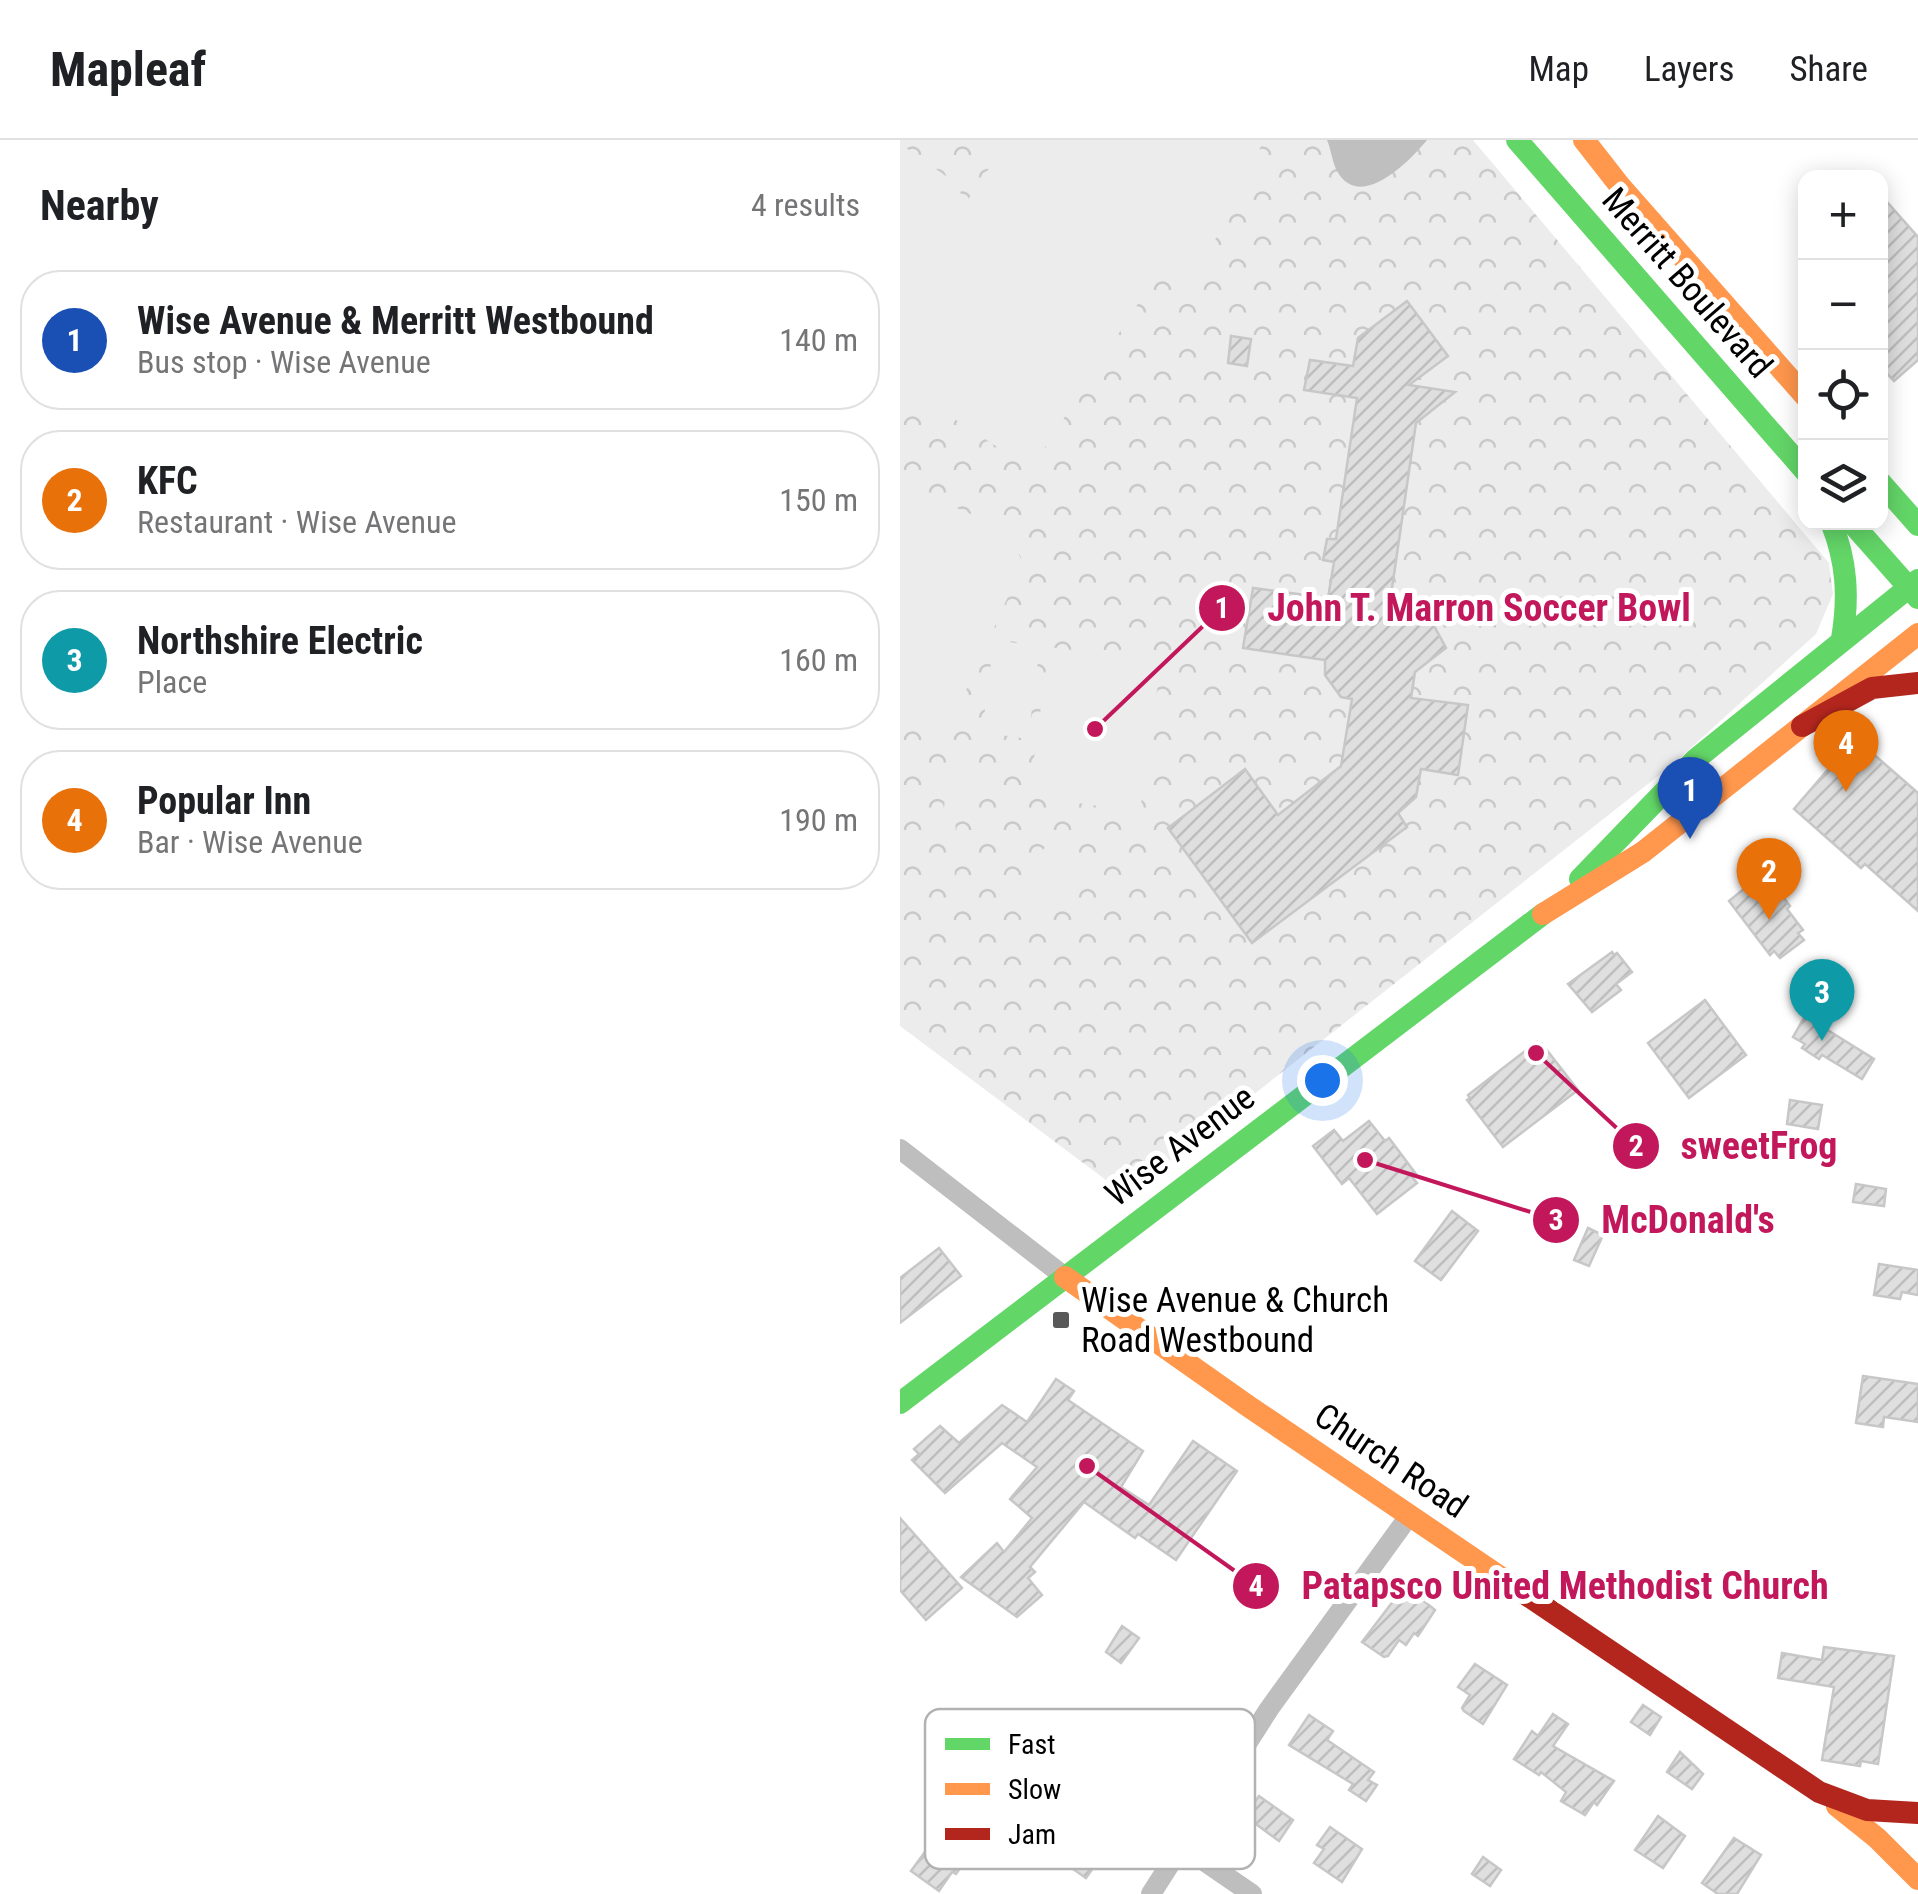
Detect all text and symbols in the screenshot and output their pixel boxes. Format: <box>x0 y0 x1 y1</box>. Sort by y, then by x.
text: Mapleaf <box>50 41 206 98</box>
text: Map <box>1528 49 1589 90</box>
text: Layers <box>1644 49 1734 90</box>
text: Share <box>1789 49 1868 90</box>
map controls <box>1798 170 1888 530</box>
button: + <box>1798 170 1888 260</box>
street label: Merritt Boulevard <box>1593 180 1781 386</box>
text: Nearby <box>40 181 159 230</box>
text: 4 results <box>751 186 860 224</box>
button: − <box>1798 260 1888 350</box>
text: Wise Avenue & Merritt Westbound <box>137 299 654 343</box>
text: 1 <box>66 321 83 359</box>
text: 140 m <box>779 321 858 359</box>
text: Bus stop · Wise Avenue <box>137 343 431 381</box>
button: locate <box>1798 350 1888 440</box>
button: layers <box>1798 440 1888 530</box>
text: KFC <box>137 459 198 503</box>
text: 2 <box>66 481 83 519</box>
text: 150 m <box>779 481 858 519</box>
text: Restaurant · Wise Avenue <box>137 503 457 541</box>
callout: John T. Marron Soccer Bowl <box>1197 574 1711 642</box>
text: John T. Marron Soccer Bowl <box>1267 586 1691 630</box>
text: 1 <box>1214 590 1230 625</box>
text: Northshire Electric <box>137 619 423 663</box>
text: 3 <box>66 641 83 679</box>
text: 160 m <box>779 641 858 679</box>
text: Place <box>137 663 207 701</box>
pin: 4 <box>1814 710 1878 792</box>
pin: 1 <box>1658 756 1722 839</box>
text: Popular Inn <box>137 779 311 823</box>
text: 4 <box>66 801 83 839</box>
text: 190 m <box>779 801 858 839</box>
text: Bar · Wise Avenue <box>137 823 363 861</box>
pin: 2 <box>1736 838 1802 920</box>
pin: 3 <box>1790 958 1854 1041</box>
your location <box>1297 1055 1348 1106</box>
street label: Wise Avenue <box>1097 1077 1263 1215</box>
callout: sweetFrog <box>1611 1112 1857 1180</box>
text: sweetFrog <box>1681 1124 1837 1168</box>
text: 2 <box>1628 1128 1644 1163</box>
callout: McDonald's <box>1531 1186 1794 1254</box>
text: McDonald's <box>1601 1198 1775 1242</box>
text: 3 <box>1548 1202 1564 1237</box>
place label: Wise Avenue & Church Road Westbound <box>1081 1280 1389 1361</box>
marker: Wise Avenue & Church Road Westbound <box>1050 1309 1072 1331</box>
street label: Church Road <box>1307 1395 1475 1527</box>
callout: Patapsco United Methodist Church <box>1231 1552 1848 1620</box>
text: Patapsco United Methodist Church <box>1301 1564 1829 1608</box>
text: 4 <box>1248 1568 1264 1603</box>
legend <box>925 1709 1255 1869</box>
text: Fast <box>1008 1728 1055 1761</box>
text: Slow <box>1008 1773 1061 1806</box>
text: Jam <box>1008 1818 1056 1851</box>

